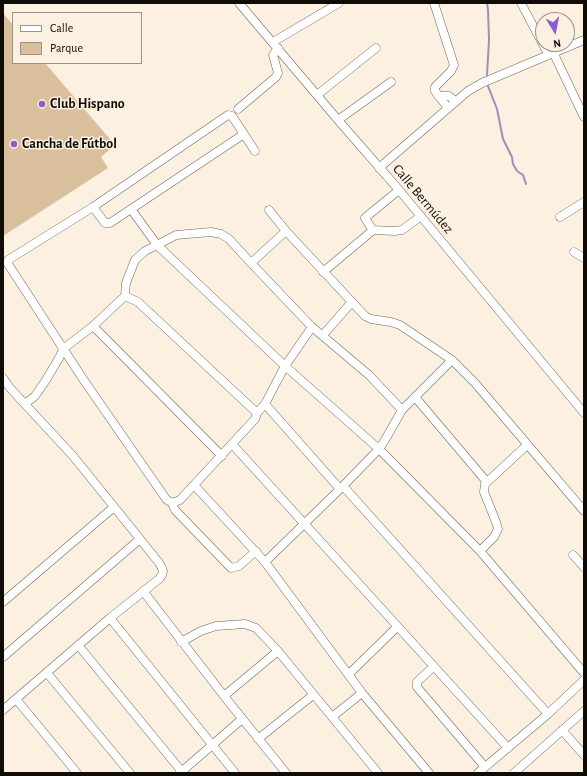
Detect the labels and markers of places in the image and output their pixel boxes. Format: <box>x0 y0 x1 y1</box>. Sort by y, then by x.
place label: Club Hispano <box>50 96 125 112</box>
marker: Club Hispano <box>37 99 47 109</box>
place label: Cancha de Fútbol <box>22 136 117 152</box>
marker: Cancha de Fútbol <box>9 139 19 149</box>

